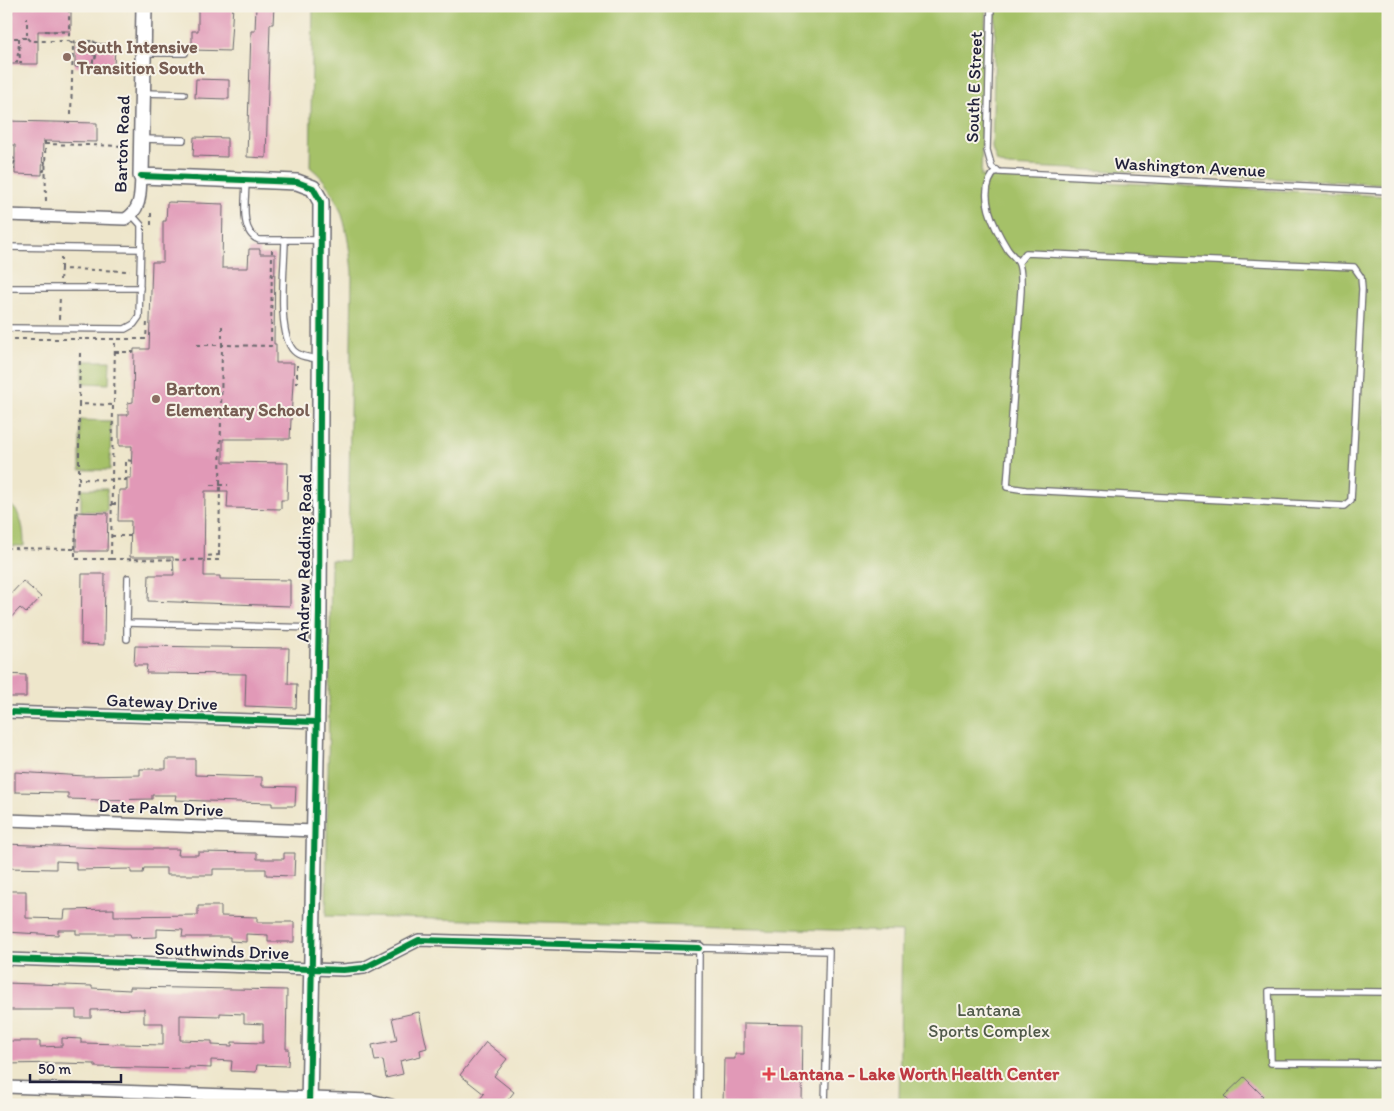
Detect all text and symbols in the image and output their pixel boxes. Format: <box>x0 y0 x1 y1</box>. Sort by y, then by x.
street label: South E Street <box>961 31 987 143</box>
place label: South Intensive Transition South <box>76 36 205 79</box>
marker: South Intensive Transition South <box>61 51 73 63</box>
street label: Barton Road <box>109 95 135 193</box>
street label: Washington Avenue <box>1114 152 1266 182</box>
place label: Barton Elementary School <box>166 378 310 421</box>
marker: Barton Elementary School <box>150 393 162 405</box>
street label: Andrew Redding Road <box>292 473 316 643</box>
street label: Gateway Drive <box>106 689 218 715</box>
street label: Date Palm Drive <box>98 795 224 821</box>
street label: Southwinds Drive <box>154 938 290 964</box>
park label: Lantana Sports Complex <box>928 999 1050 1042</box>
scale bar <box>30 1051 121 1083</box>
text: 50 m <box>38 1060 71 1078</box>
place label: Lantana - Lake Worth Health Center <box>780 1063 1060 1085</box>
marker: Lantana - Lake Worth Health Center <box>762 1067 776 1081</box>

